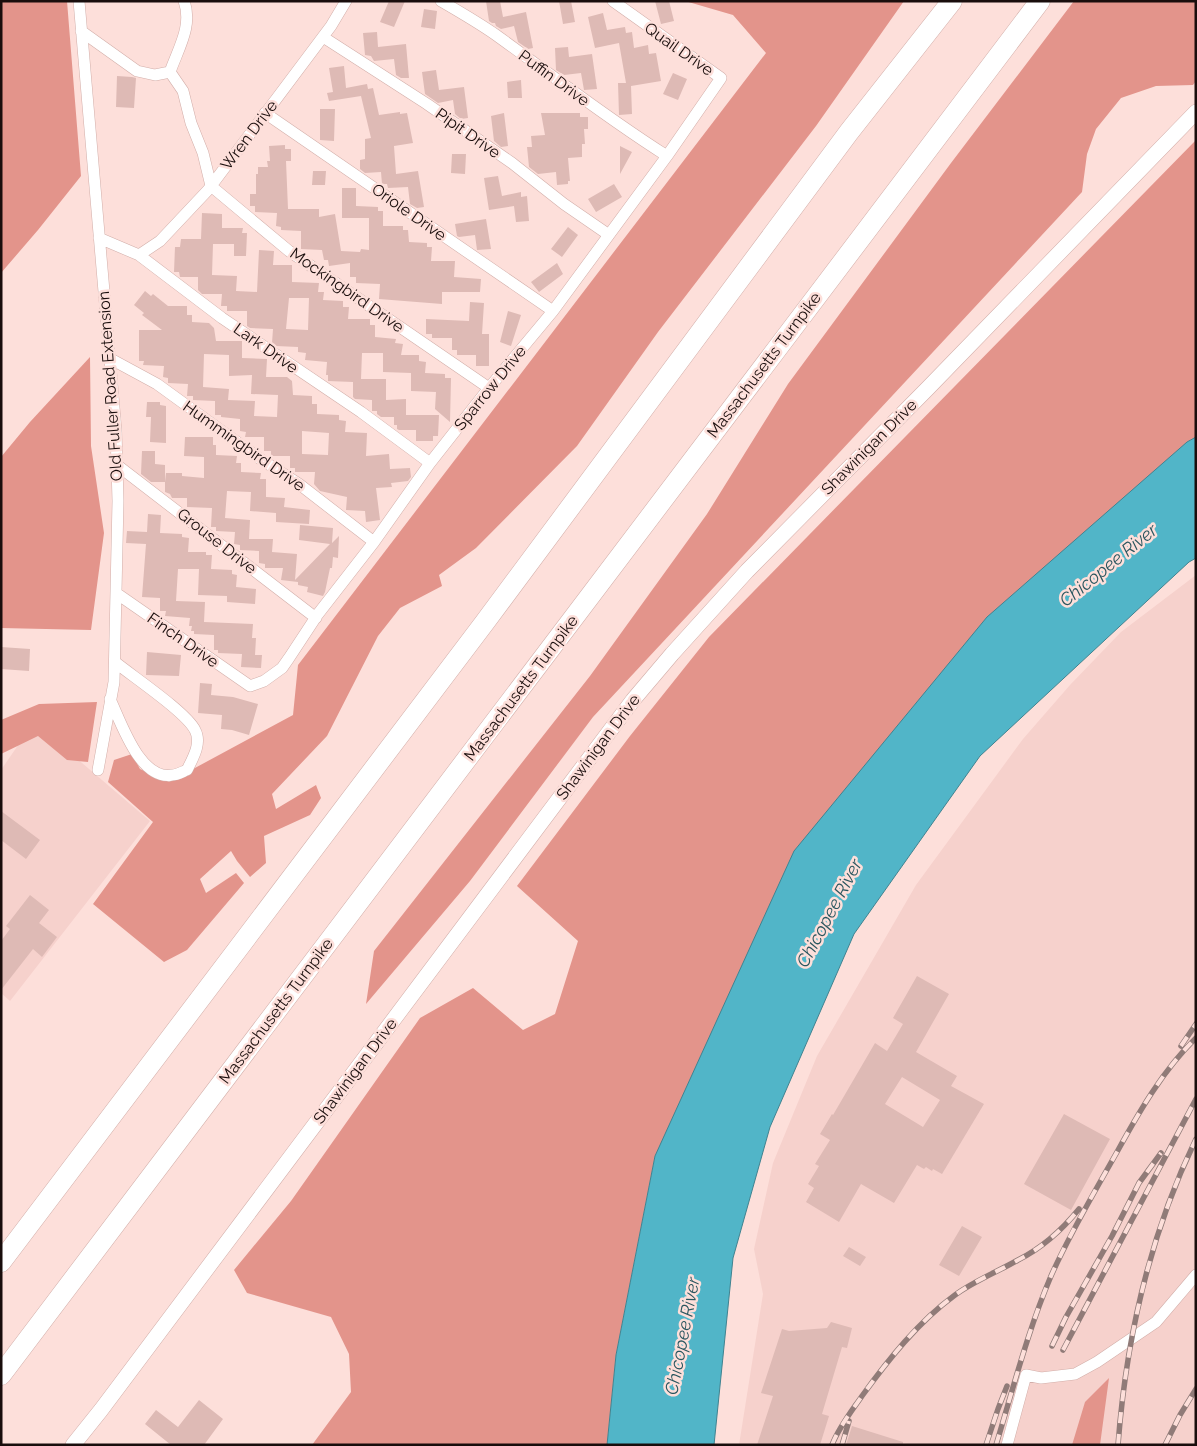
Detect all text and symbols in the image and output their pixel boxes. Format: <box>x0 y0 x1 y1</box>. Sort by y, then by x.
street label: Quail Drive <box>641 18 717 80</box>
street label: Puffin Drive <box>515 46 593 110</box>
street label: Wren Drive <box>217 96 281 174</box>
street label: Pipit Drive <box>432 104 504 162</box>
street label: Oriole Drive <box>368 179 450 245</box>
street label: Mockingbird Drive <box>287 244 407 336</box>
street label: Massachusetts Turnpike <box>703 289 825 441</box>
street label: Old Fuller Road Extension <box>94 290 126 482</box>
street label: Lark Drive <box>230 319 302 377</box>
street label: Sparrow Drive <box>450 342 530 434</box>
street label: Shawinigan Drive <box>817 395 921 499</box>
street label: Hummingbird Drive <box>179 397 309 495</box>
street label: Grouse Drive <box>174 504 260 578</box>
water label: Chicopee River <box>1055 519 1162 611</box>
street label: Finch Drive <box>144 609 222 671</box>
street label: Massachusetts Turnpike <box>460 612 582 764</box>
street label: Shawinigan Drive <box>552 691 644 803</box>
water label: Chicopee River <box>792 855 867 971</box>
street label: Massachusetts Turnpike <box>215 935 337 1087</box>
street label: Shawinigan Drive <box>309 1015 401 1127</box>
water label: Chicopee River <box>660 1275 704 1397</box>

